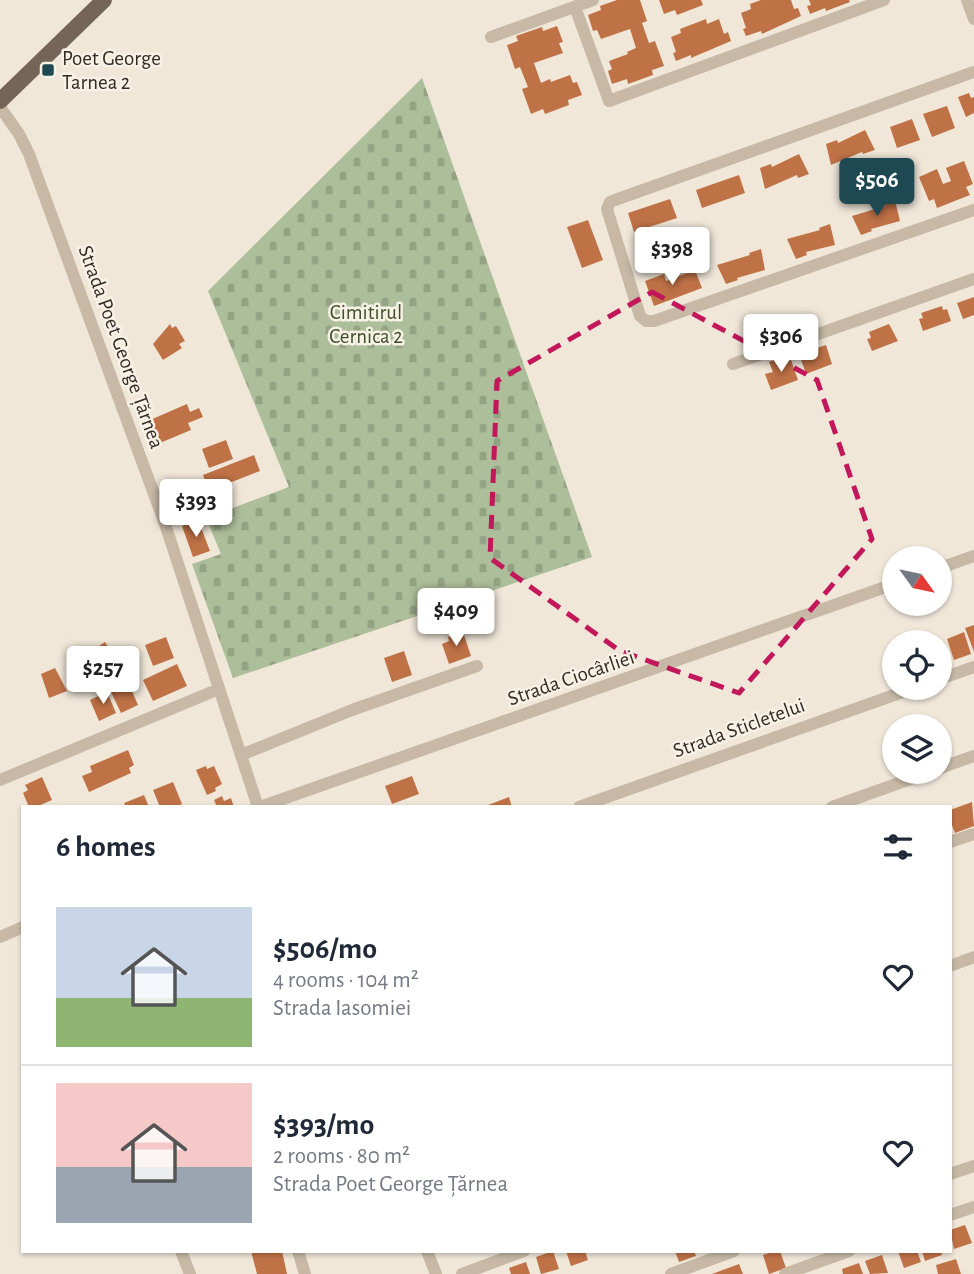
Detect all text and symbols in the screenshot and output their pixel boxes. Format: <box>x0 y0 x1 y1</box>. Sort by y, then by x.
place label: Poet George Tarnea 2 <box>62 48 161 93</box>
marker: Poet George Tarnea 2 <box>40 62 56 78</box>
pin: $506 <box>836 158 918 218</box>
text: $506 <box>855 169 899 192</box>
pin: $398 <box>631 228 713 287</box>
text: $398 <box>651 238 693 261</box>
street label: Strada Poet George Țărnea <box>73 243 168 452</box>
park label: Cimitirul Cernica 2 <box>329 302 403 347</box>
pin: $306 <box>740 314 822 374</box>
text: $306 <box>759 325 803 348</box>
pin: $393 <box>155 480 237 539</box>
text: $393 <box>175 490 217 513</box>
north arrow <box>882 546 952 616</box>
map controls <box>882 546 952 784</box>
pin: $409 <box>415 588 497 648</box>
text: $409 <box>433 599 479 622</box>
button: locate <box>882 630 952 700</box>
pin: $257 <box>62 646 144 706</box>
street label: Strada Ciocârliei <box>505 647 637 709</box>
text: $257 <box>82 657 124 680</box>
street label: Strada Sticletelui <box>670 694 808 762</box>
button: layers <box>882 714 952 784</box>
icon: filters <box>879 828 917 866</box>
text: 6 homes <box>56 832 156 862</box>
text: $506/mo <box>273 934 377 964</box>
icon: home <box>112 935 196 1019</box>
icon: heart <box>879 958 917 996</box>
text: 4 rooms · 104 m² <box>273 969 419 992</box>
text: Strada Iasomiei <box>273 997 411 1020</box>
text: $393/mo <box>273 1110 374 1140</box>
icon: home <box>112 1111 196 1195</box>
icon: heart <box>879 1134 917 1172</box>
text: 2 rooms · 80 m² <box>273 1145 410 1168</box>
text: Strada Poet George Țărnea <box>273 1173 508 1196</box>

